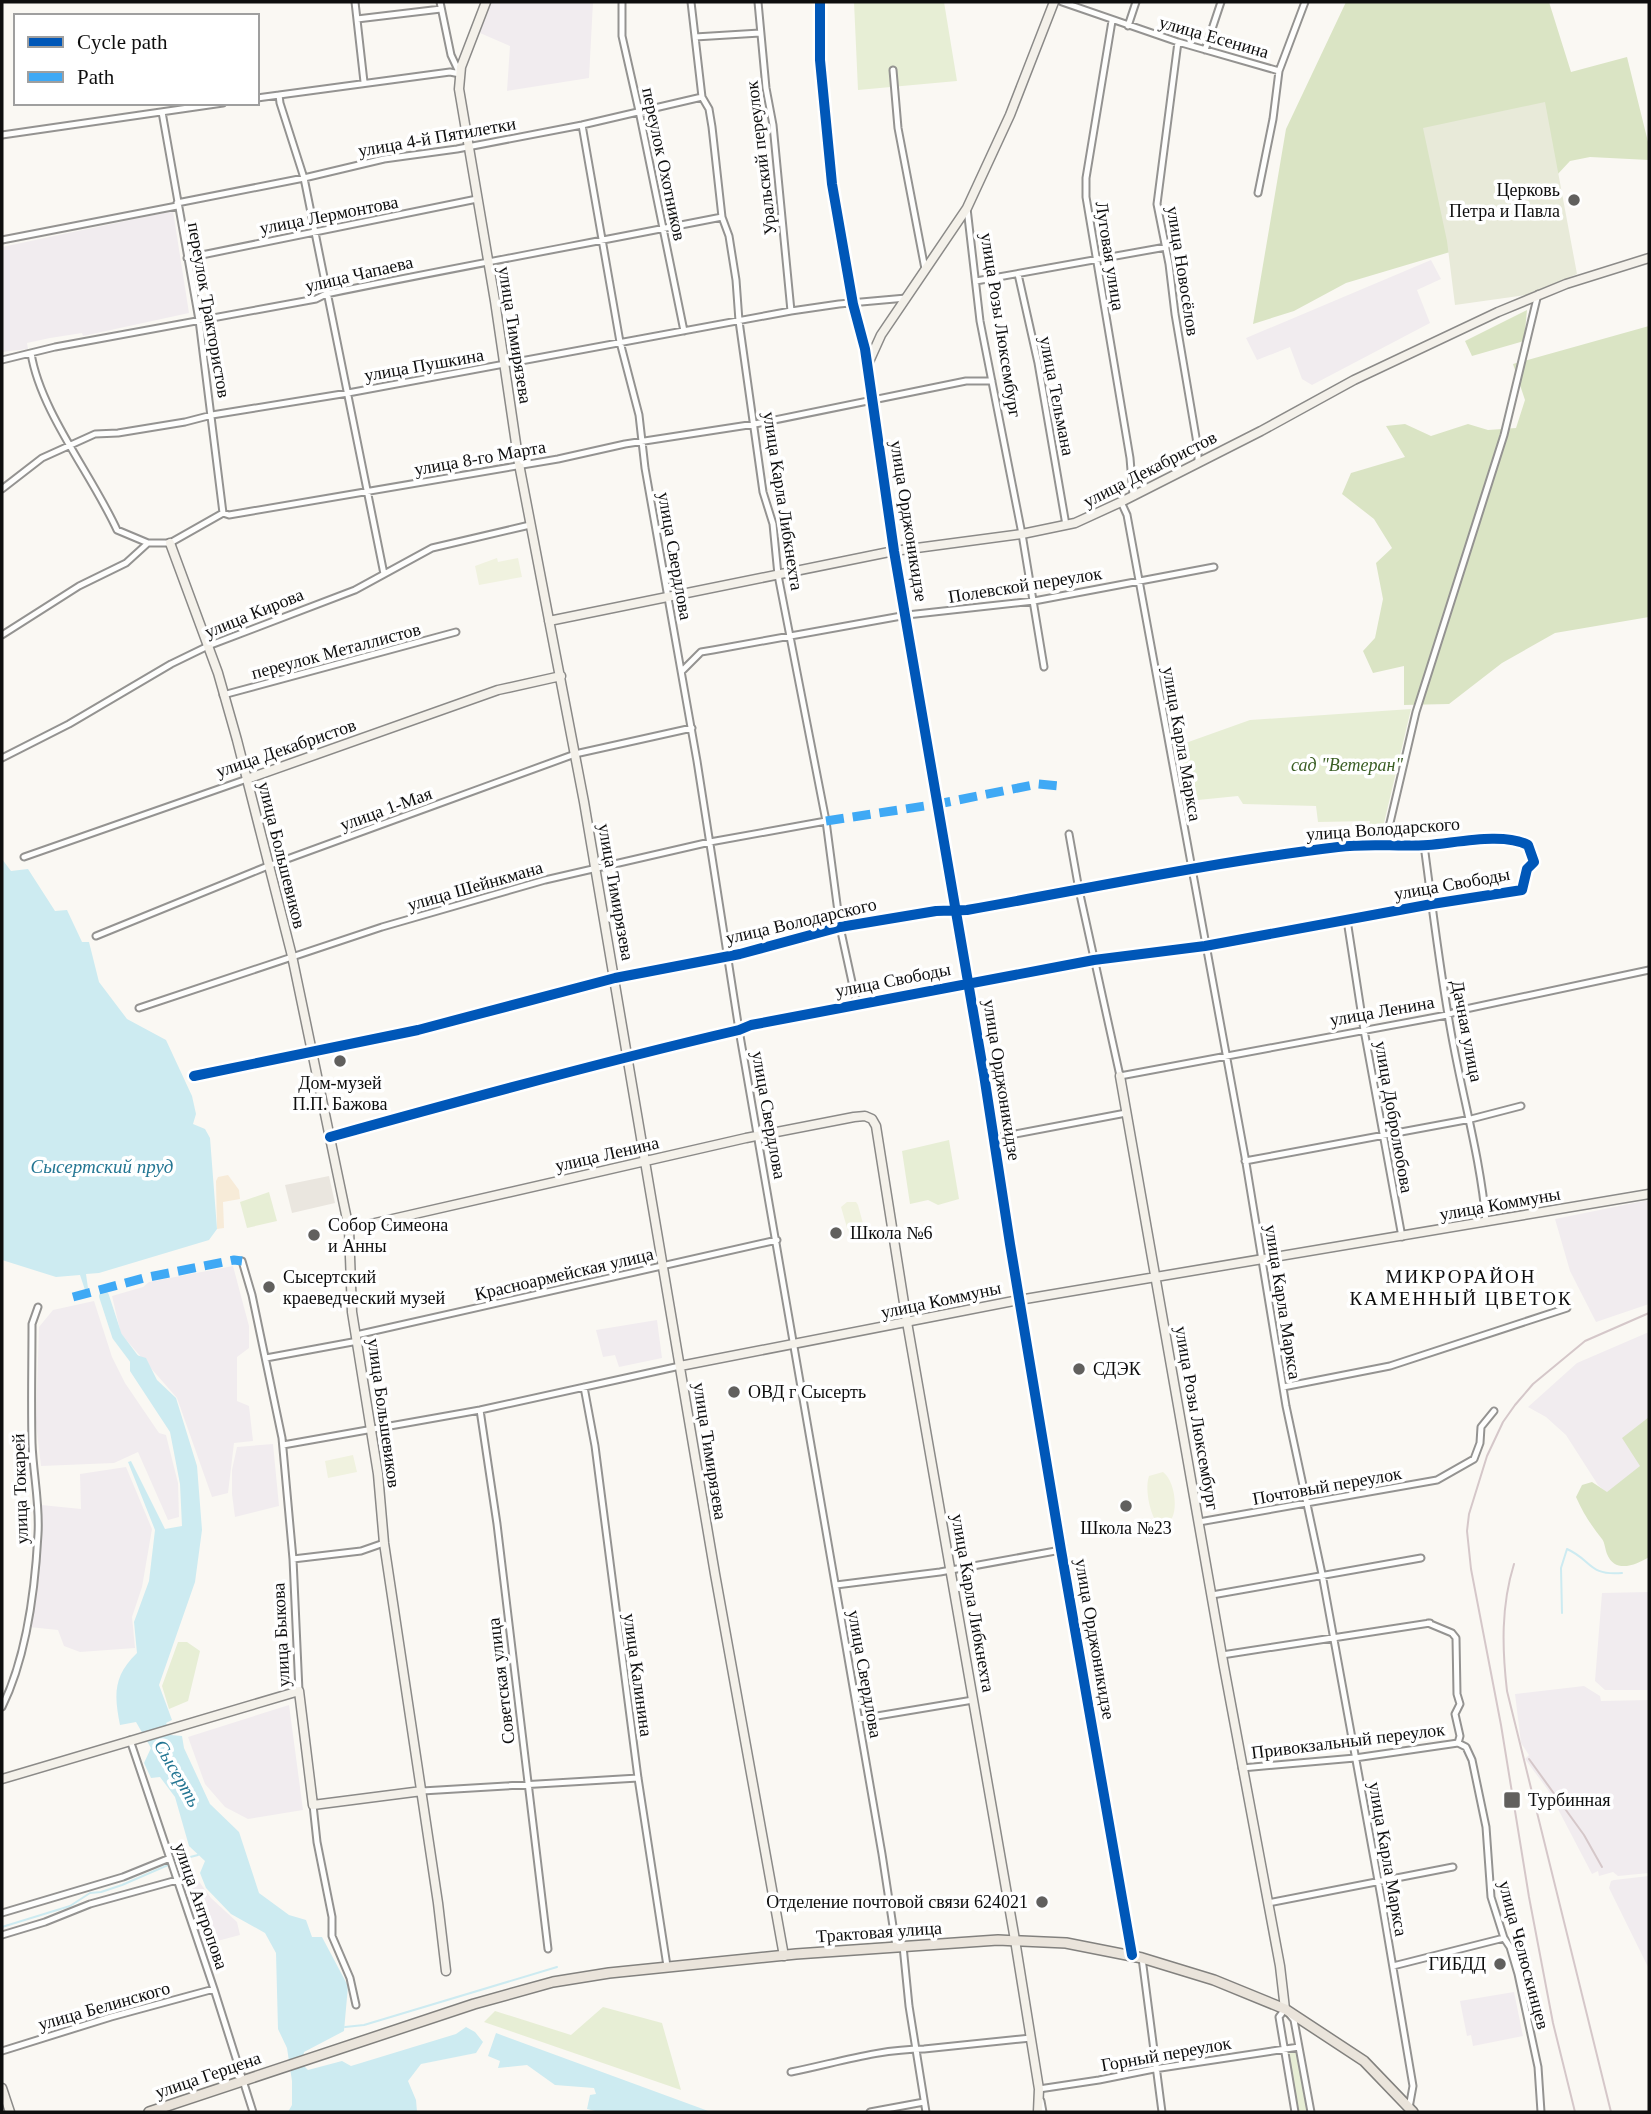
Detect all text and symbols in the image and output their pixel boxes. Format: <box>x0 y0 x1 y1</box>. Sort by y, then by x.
street label: улица Есенина <box>1157 12 1271 62</box>
legend <box>14 14 259 105</box>
text: Cycle path <box>77 30 168 54</box>
text: Path <box>77 65 115 89</box>
street label: Уральский переулок <box>742 80 780 236</box>
street label: переулок Охотников <box>638 86 690 242</box>
street label: улица 4-й Пятилетки <box>356 113 518 161</box>
place label: Церковь Петра и Павла <box>1449 180 1560 221</box>
street label: улица Лермонтова <box>258 192 400 238</box>
marker: Церковь Петра и Павла <box>1566 192 1582 208</box>
street label: Луговая улица <box>1092 200 1128 312</box>
street label: улица Новосёлов <box>1163 205 1203 337</box>
street label: переулок Трактористов <box>184 221 234 399</box>
street label: улица Розы Люксембург <box>977 231 1025 419</box>
street label: улица Чапаева <box>303 252 415 296</box>
street label: улица Тимирязева <box>494 265 536 405</box>
street label: улица Тельмана <box>1036 335 1078 457</box>
street label: улица Пушкина <box>363 345 485 385</box>
street label: улица Карла Либкнехта <box>759 410 807 592</box>
street label: улица Декабристов <box>1080 427 1220 511</box>
street label: улица 8-го Марта <box>413 437 547 479</box>
street label: улица Орджоникидзе <box>886 439 932 603</box>
street label: улица Свердлова <box>654 490 696 622</box>
street label: Полевской переулок <box>947 563 1103 607</box>
street label: улица Кирова <box>202 584 306 642</box>
street label: переулок Металлистов <box>249 619 423 683</box>
street label: улица Карла Маркса <box>1159 665 1205 823</box>
street label: улица Декабристов <box>213 715 359 781</box>
park label: сад "Ветеран" <box>1291 755 1403 775</box>
street label: улица Большевиков <box>254 780 310 930</box>
street label: улица 1-Мая <box>337 783 435 835</box>
street label: улица Володарского <box>1305 814 1461 844</box>
street label: улица Тимирязева <box>594 822 638 962</box>
street label: улица Шейнкмана <box>405 857 545 915</box>
street label: улица Свободы <box>1393 864 1511 904</box>
street label: улица Володарского <box>724 894 878 948</box>
street label: улица Свободы <box>834 959 952 1001</box>
street label: Дачная улица <box>1447 978 1487 1084</box>
street label: улица Ленина <box>1328 992 1436 1030</box>
street label: улица Орджоникидзе <box>979 998 1025 1162</box>
street label: улица Добролюбова <box>1371 1039 1417 1195</box>
street label: улица Свердлова <box>748 1049 790 1181</box>
marker: Дом-музей П.П. Бажова <box>332 1053 348 1069</box>
place label: Дом-музей П.П. Бажова <box>292 1073 388 1114</box>
street label: улица Ленина <box>553 1132 661 1176</box>
water label: Сысертский пруд <box>31 1156 173 1177</box>
street label: улица Коммуны <box>1438 1184 1562 1224</box>
place label: Собор Симеона и Анны <box>328 1215 448 1256</box>
place label: Школа №6 <box>850 1223 932 1243</box>
street label: улица Карла Маркса <box>1261 1223 1305 1381</box>
marker: Школа №6 <box>828 1225 844 1241</box>
marker: Собор Симеона и Анны <box>306 1227 322 1243</box>
street label: Красноармейская улица <box>473 1244 655 1304</box>
district label: МИКРОРАЙОН КАМЕННЫЙ ЦВЕТОК <box>1349 1266 1573 1309</box>
place label: Сысертский краеведческий музей <box>283 1267 446 1308</box>
street label: улица Коммуны <box>879 1278 1003 1322</box>
marker: Сысертский краеведческий музей <box>261 1279 277 1295</box>
street label: улица Розы Люксембург <box>1171 1324 1223 1512</box>
street label: улица Большевиков <box>364 1337 404 1489</box>
place label: СДЭК <box>1093 1359 1142 1379</box>
marker: СДЭК <box>1071 1361 1087 1377</box>
street label: улица Тимирязева <box>689 1381 731 1521</box>
place label: ОВД г Сысерть <box>748 1382 866 1402</box>
marker: ОВД г Сысерть <box>726 1384 742 1400</box>
street label: улица Токарей <box>8 1433 32 1545</box>
street label: Почтовый переулок <box>1251 1463 1403 1509</box>
marker: Школа №23 <box>1118 1498 1134 1514</box>
street label: улица Карла Либкнехта <box>947 1512 999 1694</box>
place label: Школа №23 <box>1080 1518 1172 1538</box>
street label: улица Орджоникидзе <box>1071 1557 1119 1721</box>
street label: улица Быкова <box>268 1582 294 1688</box>
street label: улица Свердлова <box>844 1608 886 1740</box>
street label: улица Калинина <box>619 1612 657 1738</box>
street label: Советская улица <box>483 1617 519 1745</box>
street label: Привокзальный переулок <box>1250 1719 1446 1763</box>
water label: Сысерть <box>150 1736 205 1811</box>
street label: улица Карла Маркса <box>1365 1780 1411 1938</box>
marker: Турбинная <box>1502 1790 1522 1810</box>
place label: Турбинная <box>1528 1790 1610 1810</box>
street label: улица Антропова <box>170 1840 232 1972</box>
street label: улица Челюскинцев <box>1495 1878 1553 2032</box>
place label: Отделение почтовой связи 624021 <box>766 1892 1028 1912</box>
marker: Отделение почтовой связи 624021 <box>1034 1894 1050 1910</box>
street label: Трактовая улица <box>815 1918 943 1946</box>
place label: ГИБДД <box>1428 1954 1486 1974</box>
marker: ГИБДД <box>1492 1956 1508 1972</box>
street label: улица Белинского <box>36 1978 172 2034</box>
street label: Горный переулок <box>1099 2033 1233 2075</box>
street label: улица Герцена <box>153 2048 263 2102</box>

